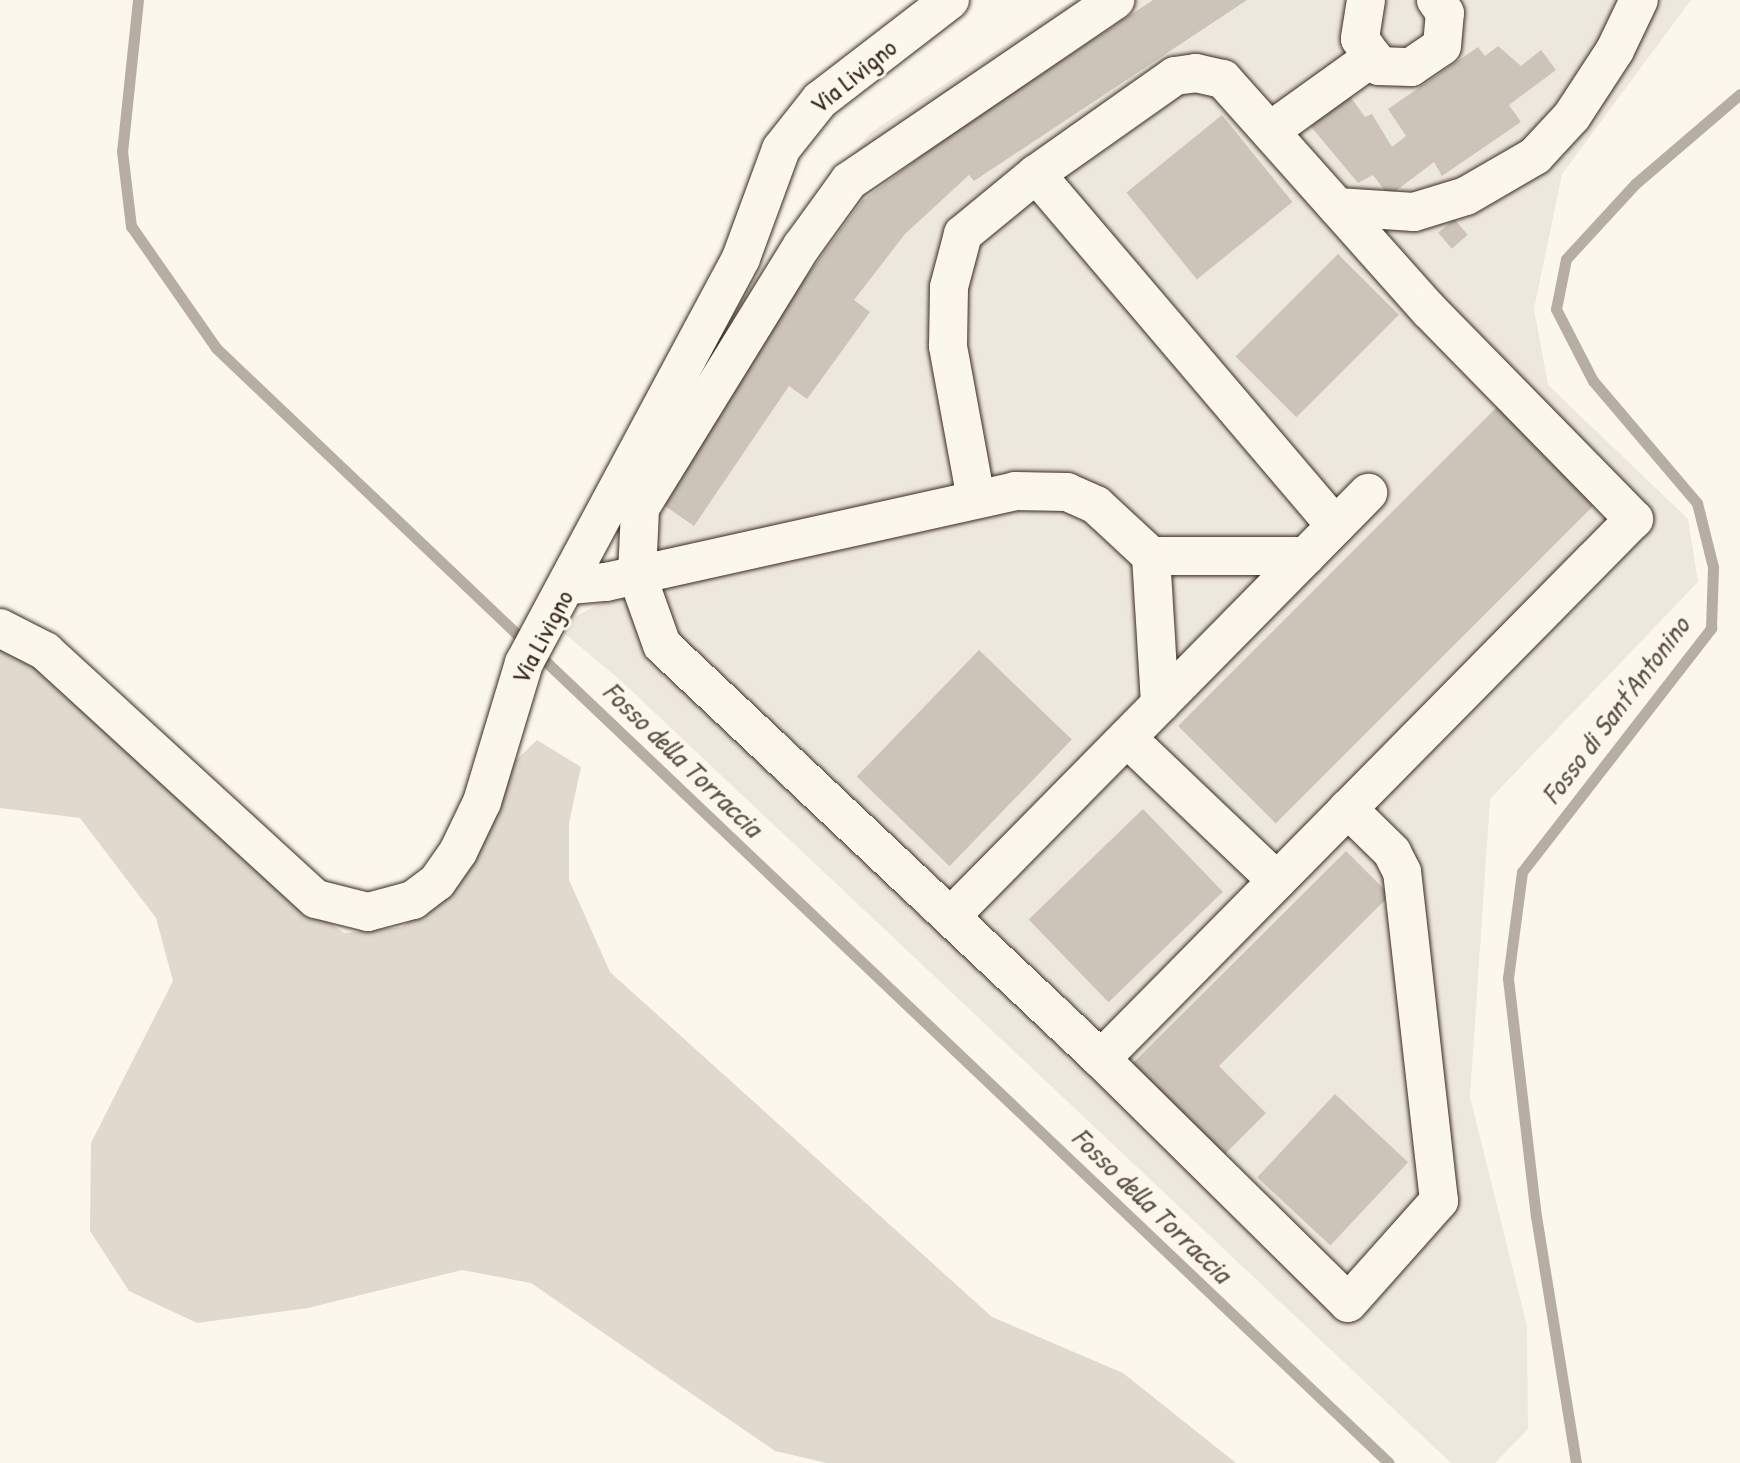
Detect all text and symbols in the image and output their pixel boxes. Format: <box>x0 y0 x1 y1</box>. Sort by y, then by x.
street label: Via Livigno <box>803 32 903 120</box>
street label: Via Livigno <box>504 585 580 689</box>
water label: Fosso di Sant'Antonino <box>1534 610 1696 810</box>
water label: Fosso della Torraccia <box>596 674 770 844</box>
water label: Fosso della Torraccia <box>1065 1120 1239 1290</box>

